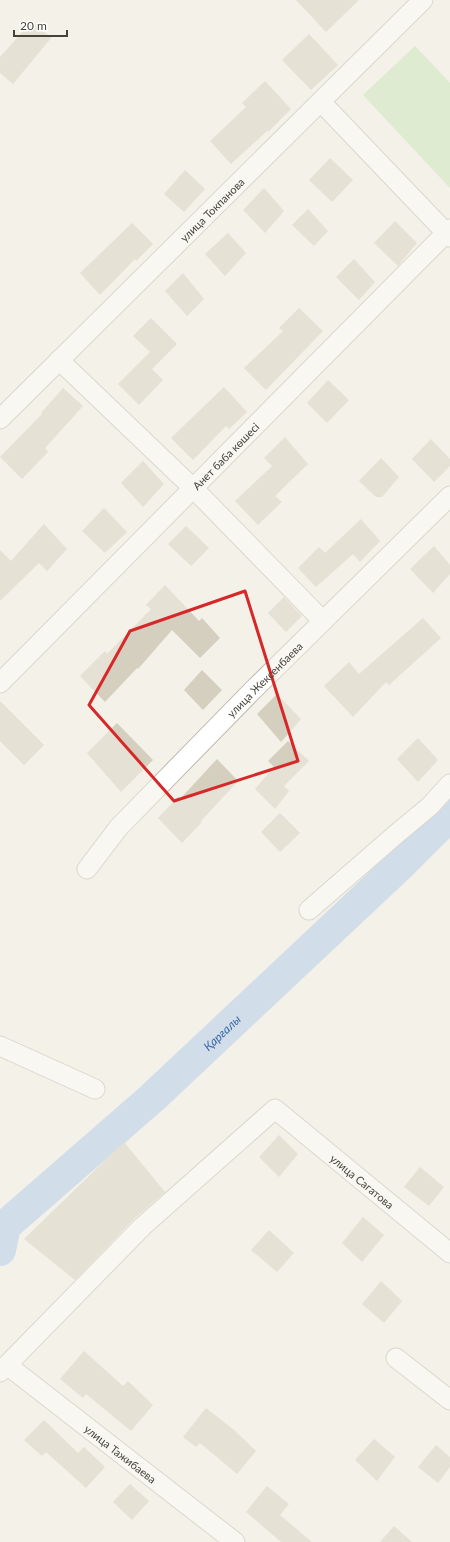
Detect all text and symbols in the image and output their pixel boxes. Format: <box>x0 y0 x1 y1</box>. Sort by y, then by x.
scale bar <box>14 12 67 38</box>
text: 20 m <box>20 18 47 33</box>
street label: улица Токпанова <box>177 175 247 244</box>
street label: Анет баба көшесі <box>189 419 261 492</box>
street label: улица Жексенбаева <box>224 639 305 720</box>
water label: Қарғалы <box>200 1011 244 1054</box>
street label: улица Сагатова <box>328 1151 397 1211</box>
street label: улица Тажибаева <box>82 1421 159 1485</box>

